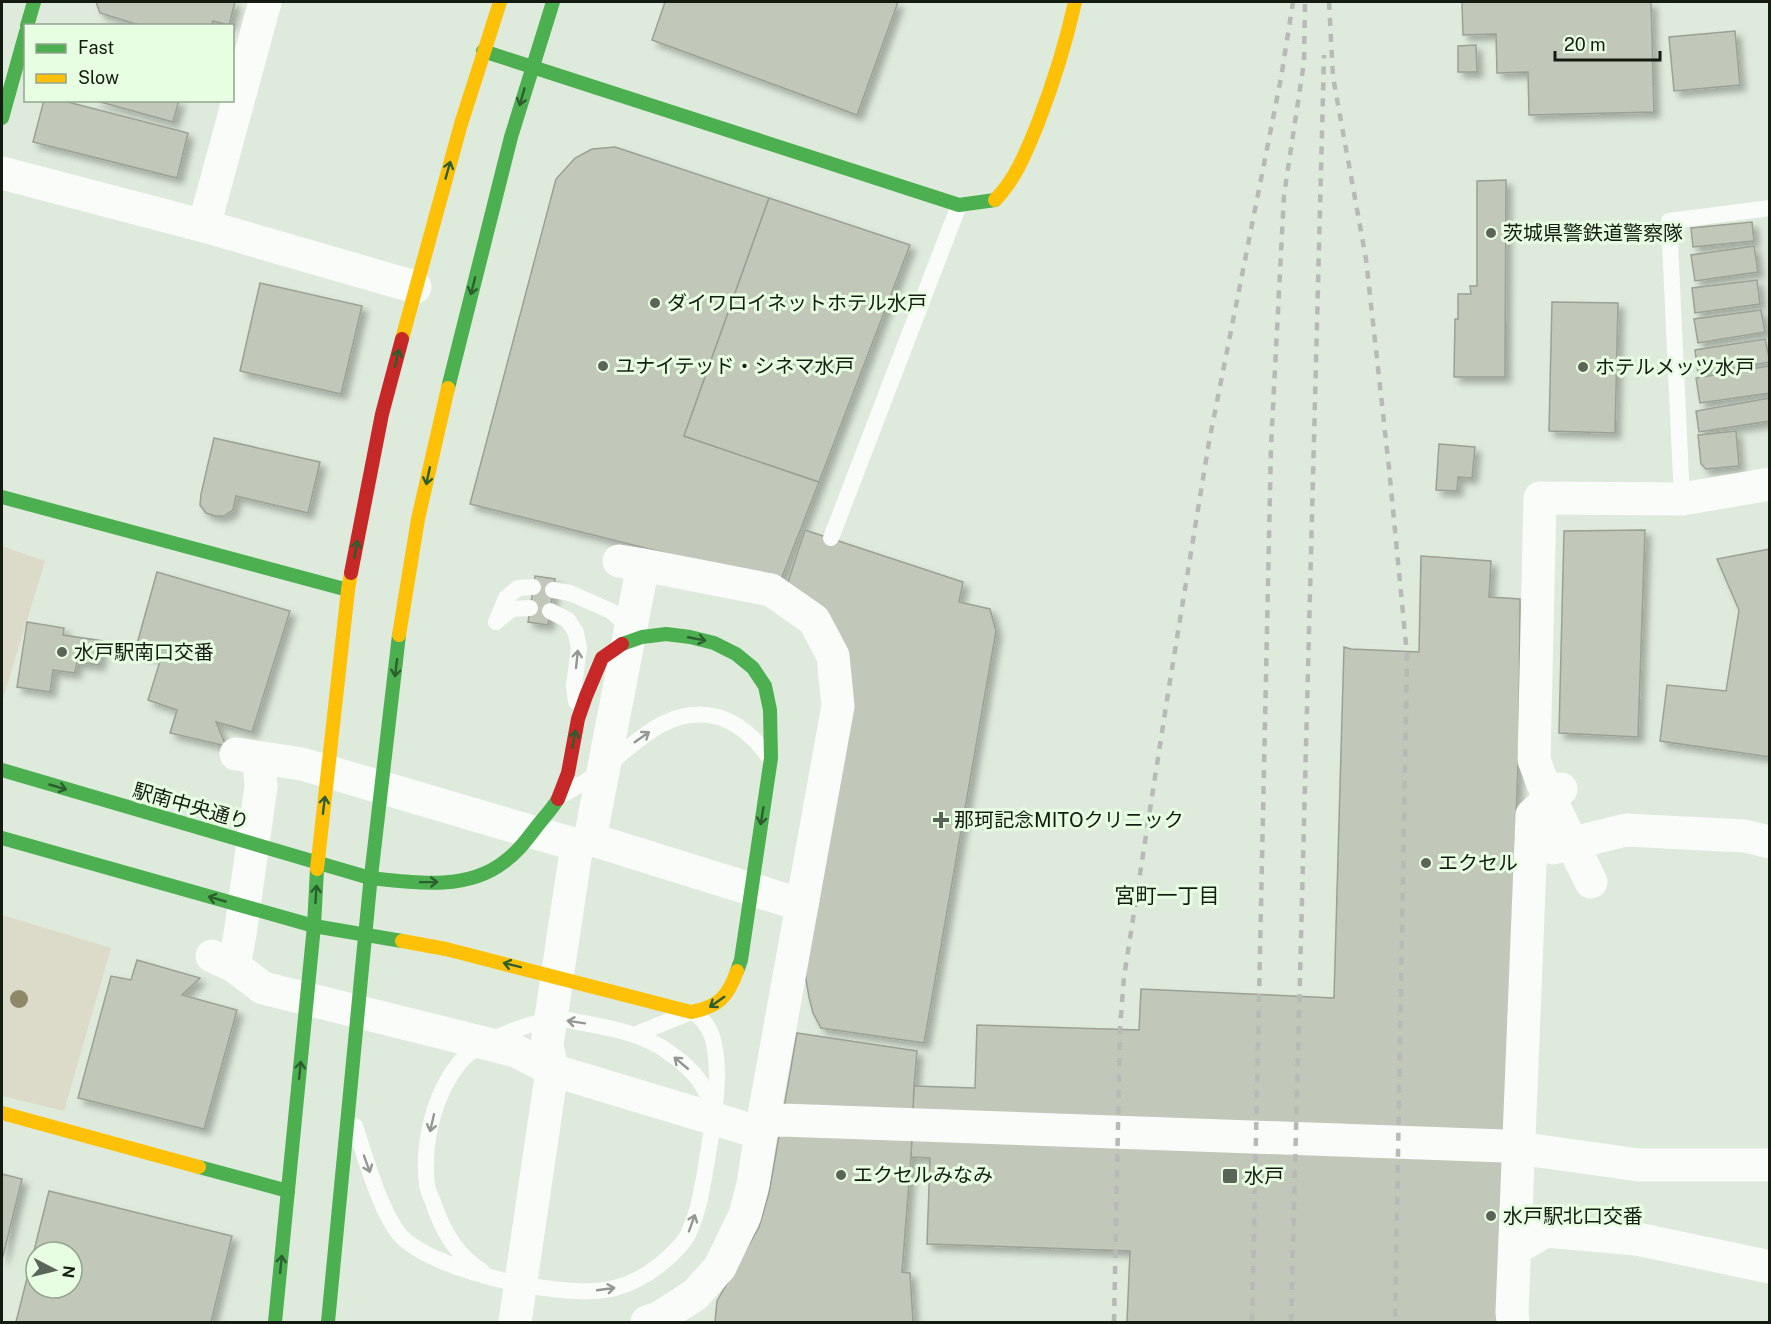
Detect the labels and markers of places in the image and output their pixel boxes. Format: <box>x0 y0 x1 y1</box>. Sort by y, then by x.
place label: 茨城県警鉄道警察隊 <box>1503 221 1683 245</box>
marker: 茨城県警鉄道警察隊 <box>1484 226 1498 240</box>
place label: ダイワロイネットホテル水戸 <box>667 291 927 315</box>
marker: ダイワロイネットホテル水戸 <box>648 296 662 310</box>
place label: ユナイテッド・シネマ水戸 <box>615 354 855 378</box>
place label: ホテルメッツ水戸 <box>1595 355 1755 379</box>
marker: ユナイテッド・シネマ水戸 <box>596 359 610 373</box>
marker: ホテルメッツ水戸 <box>1576 360 1590 374</box>
place label: 水戸駅南口交番 <box>74 640 214 664</box>
marker: 水戸駅南口交番 <box>55 645 69 659</box>
place label: 那珂記念MITOクリニック <box>954 808 1184 832</box>
marker: 那珂記念MITOクリニック <box>932 811 950 829</box>
place label: エクセル <box>1438 851 1518 875</box>
marker: エクセル <box>1419 856 1433 870</box>
place label: エクセルみなみ <box>853 1163 993 1187</box>
place label: 水戸 <box>1244 1164 1284 1188</box>
marker: 水戸 <box>1221 1167 1239 1185</box>
marker: エクセルみなみ <box>834 1168 848 1182</box>
place label: 水戸駅北口交番 <box>1503 1204 1643 1228</box>
marker: 水戸駅北口交番 <box>1484 1209 1498 1223</box>

